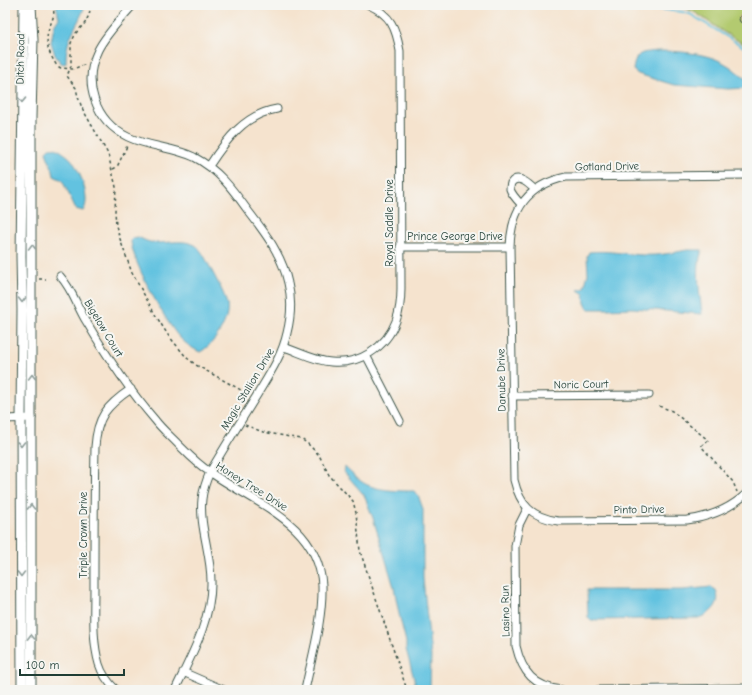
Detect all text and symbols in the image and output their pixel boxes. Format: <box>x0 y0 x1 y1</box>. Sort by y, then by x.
street label: Ditch Road <box>14 33 27 85</box>
one-way arrow <box>18 97 26 103</box>
street label: Gotland Drive <box>575 159 640 174</box>
street label: Royal Saddle Drive <box>383 179 396 267</box>
street label: Prince George Drive <box>407 230 503 243</box>
one-way arrow <box>28 244 36 250</box>
one-way arrow <box>18 297 26 303</box>
street label: Bigelow Court <box>81 297 126 360</box>
street label: Magic Stallion Drive <box>218 345 277 433</box>
street label: Danube Drive <box>494 348 509 412</box>
one-way arrow <box>28 374 36 380</box>
street label: Noric Court <box>554 378 609 391</box>
one-way arrow <box>17 441 25 447</box>
street label: Honey Tree Drive <box>213 459 290 514</box>
street label: Triple Crown Drive <box>77 491 90 578</box>
street label: Pinto Drive <box>614 503 665 516</box>
one-way arrow <box>27 504 35 510</box>
one-way arrow <box>17 571 25 577</box>
street label: Lasino Run <box>499 585 512 637</box>
one-way arrow <box>27 634 36 640</box>
scale bar <box>20 651 124 677</box>
text: 100 m <box>26 658 59 672</box>

